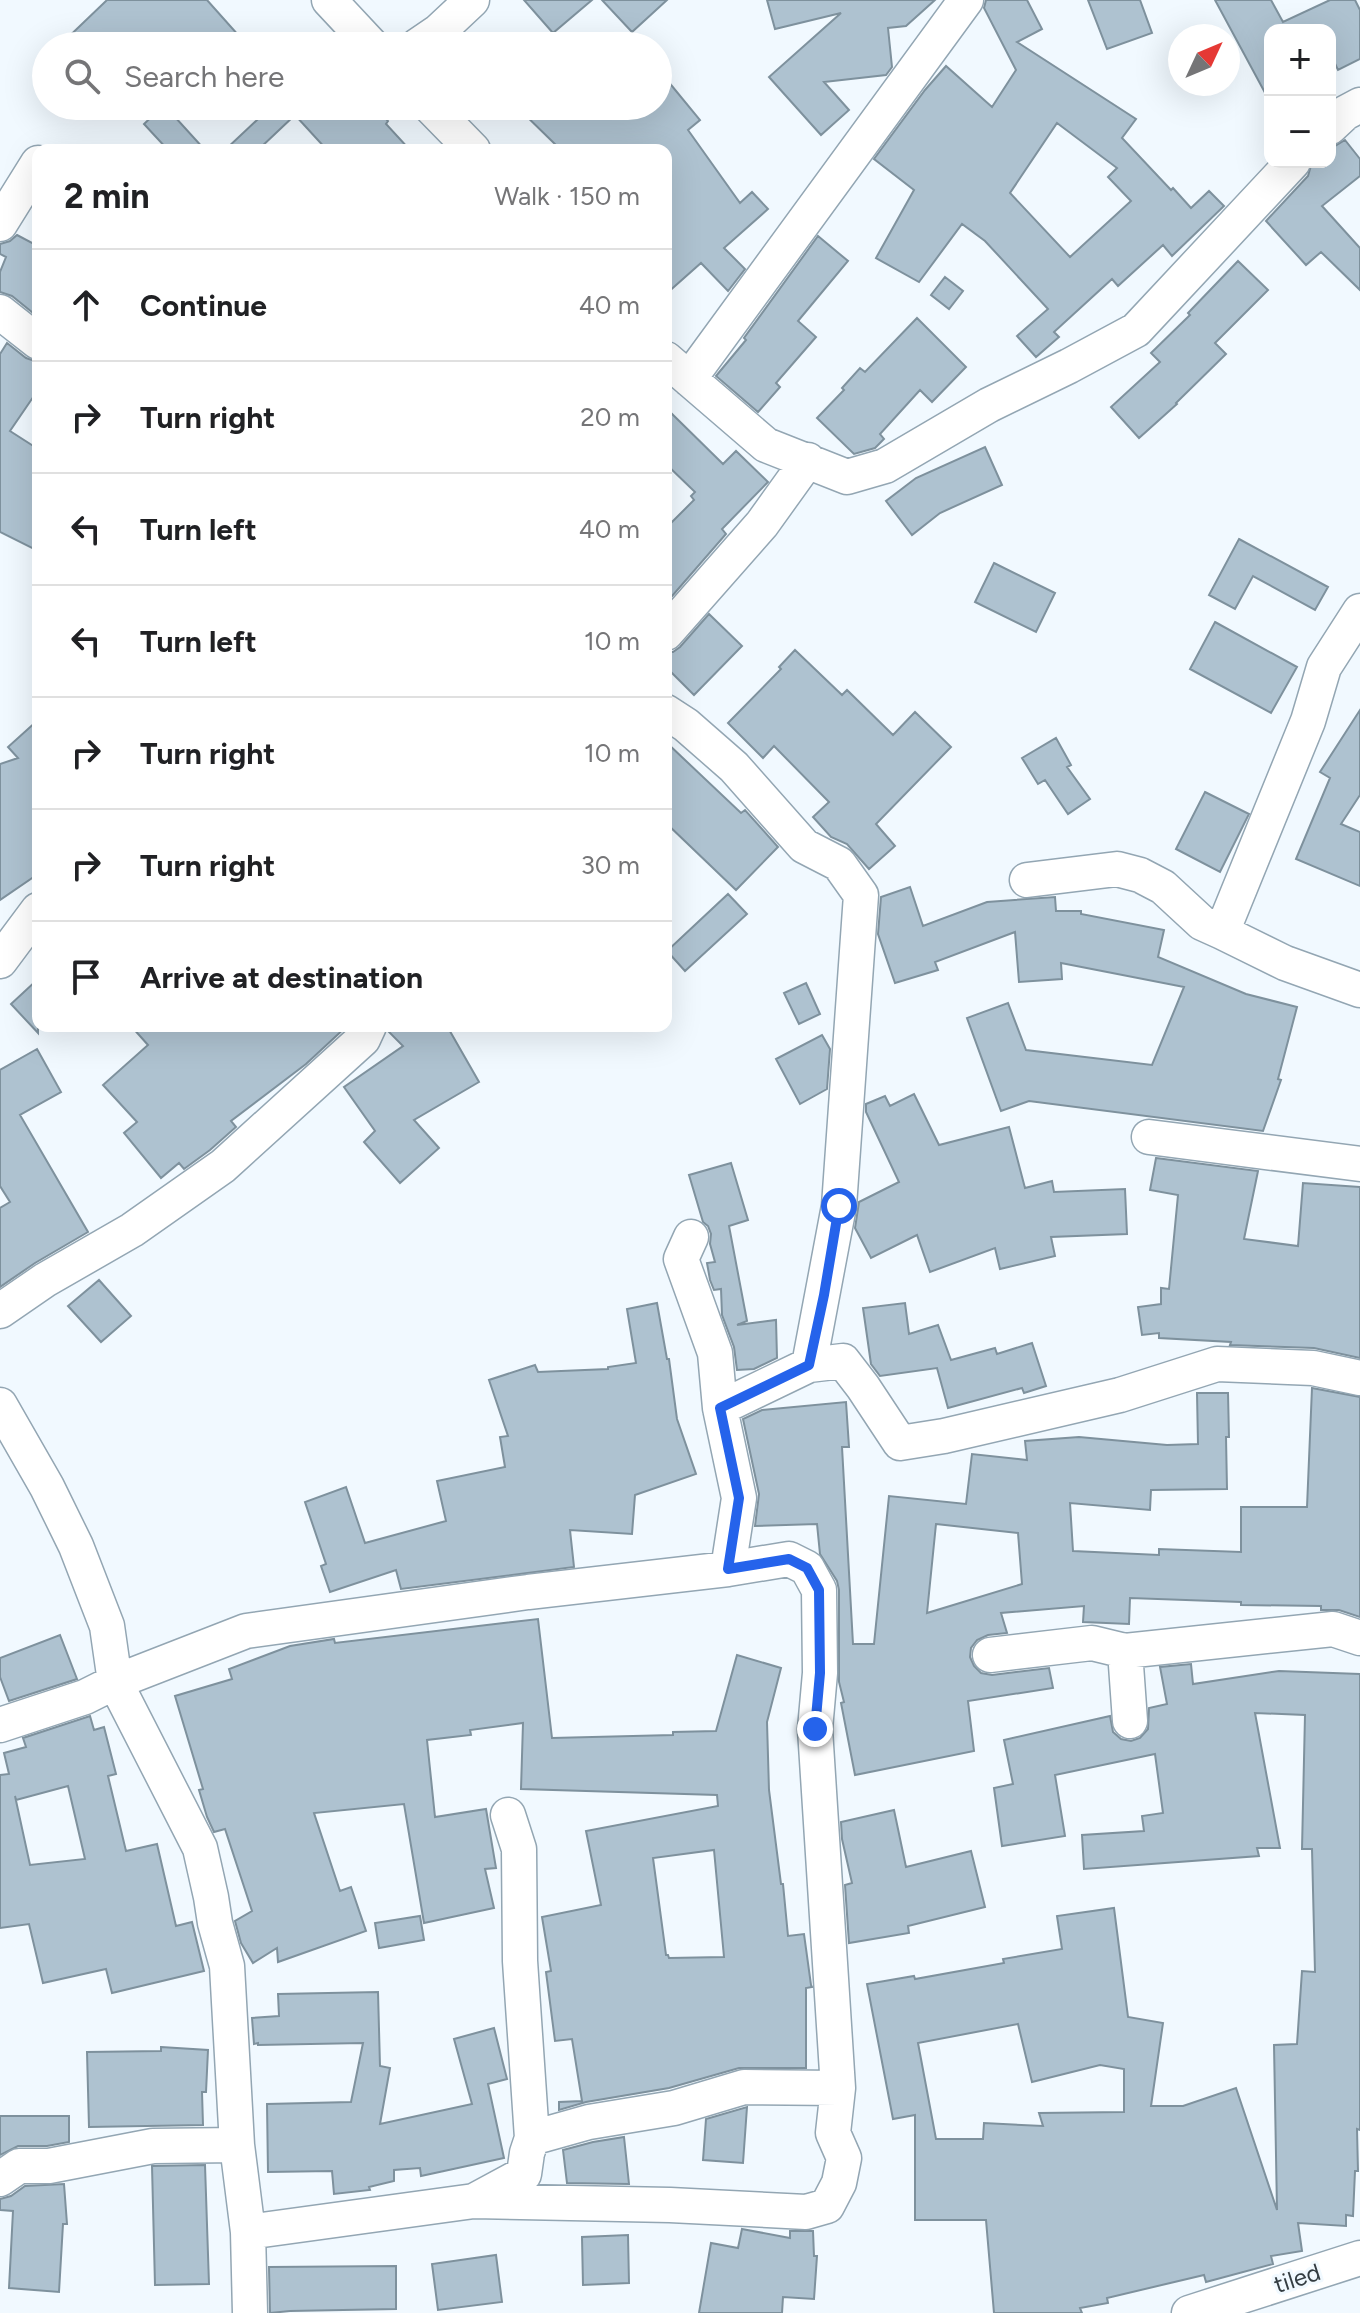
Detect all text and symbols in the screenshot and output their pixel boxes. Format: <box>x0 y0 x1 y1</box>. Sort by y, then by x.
north arrow <box>1168 24 1240 96</box>
map controls <box>1264 24 1336 168</box>
button: + <box>1264 24 1336 96</box>
search box <box>32 32 672 120</box>
icon: search <box>60 54 104 98</box>
text: Search here <box>124 58 284 95</box>
button: − <box>1264 96 1336 168</box>
text: 2 min <box>64 176 150 217</box>
text: Walk · 150 m <box>494 180 640 212</box>
icon: ahead <box>64 283 108 327</box>
text: Continue <box>140 287 267 324</box>
text: 40 m <box>579 289 640 321</box>
icon: right <box>64 395 108 439</box>
text: Turn right <box>140 399 275 436</box>
text: 20 m <box>580 401 640 433</box>
icon: left <box>64 507 108 551</box>
text: Turn left <box>140 511 257 548</box>
text: 40 m <box>579 513 640 545</box>
icon: left <box>64 619 108 663</box>
text: Turn left <box>140 623 257 660</box>
text: 10 m <box>584 625 640 657</box>
icon: right <box>64 731 108 775</box>
text: Turn right <box>140 735 275 772</box>
text: 10 m <box>584 737 640 769</box>
icon: right <box>64 843 108 887</box>
text: Turn right <box>140 847 275 884</box>
text: 30 m <box>581 849 640 881</box>
icon: arrive <box>64 955 108 999</box>
text: Arrive at destination <box>140 959 423 996</box>
route start <box>821 1188 857 1224</box>
route end <box>797 1711 833 1747</box>
street label: tiled <box>1270 2257 1324 2299</box>

